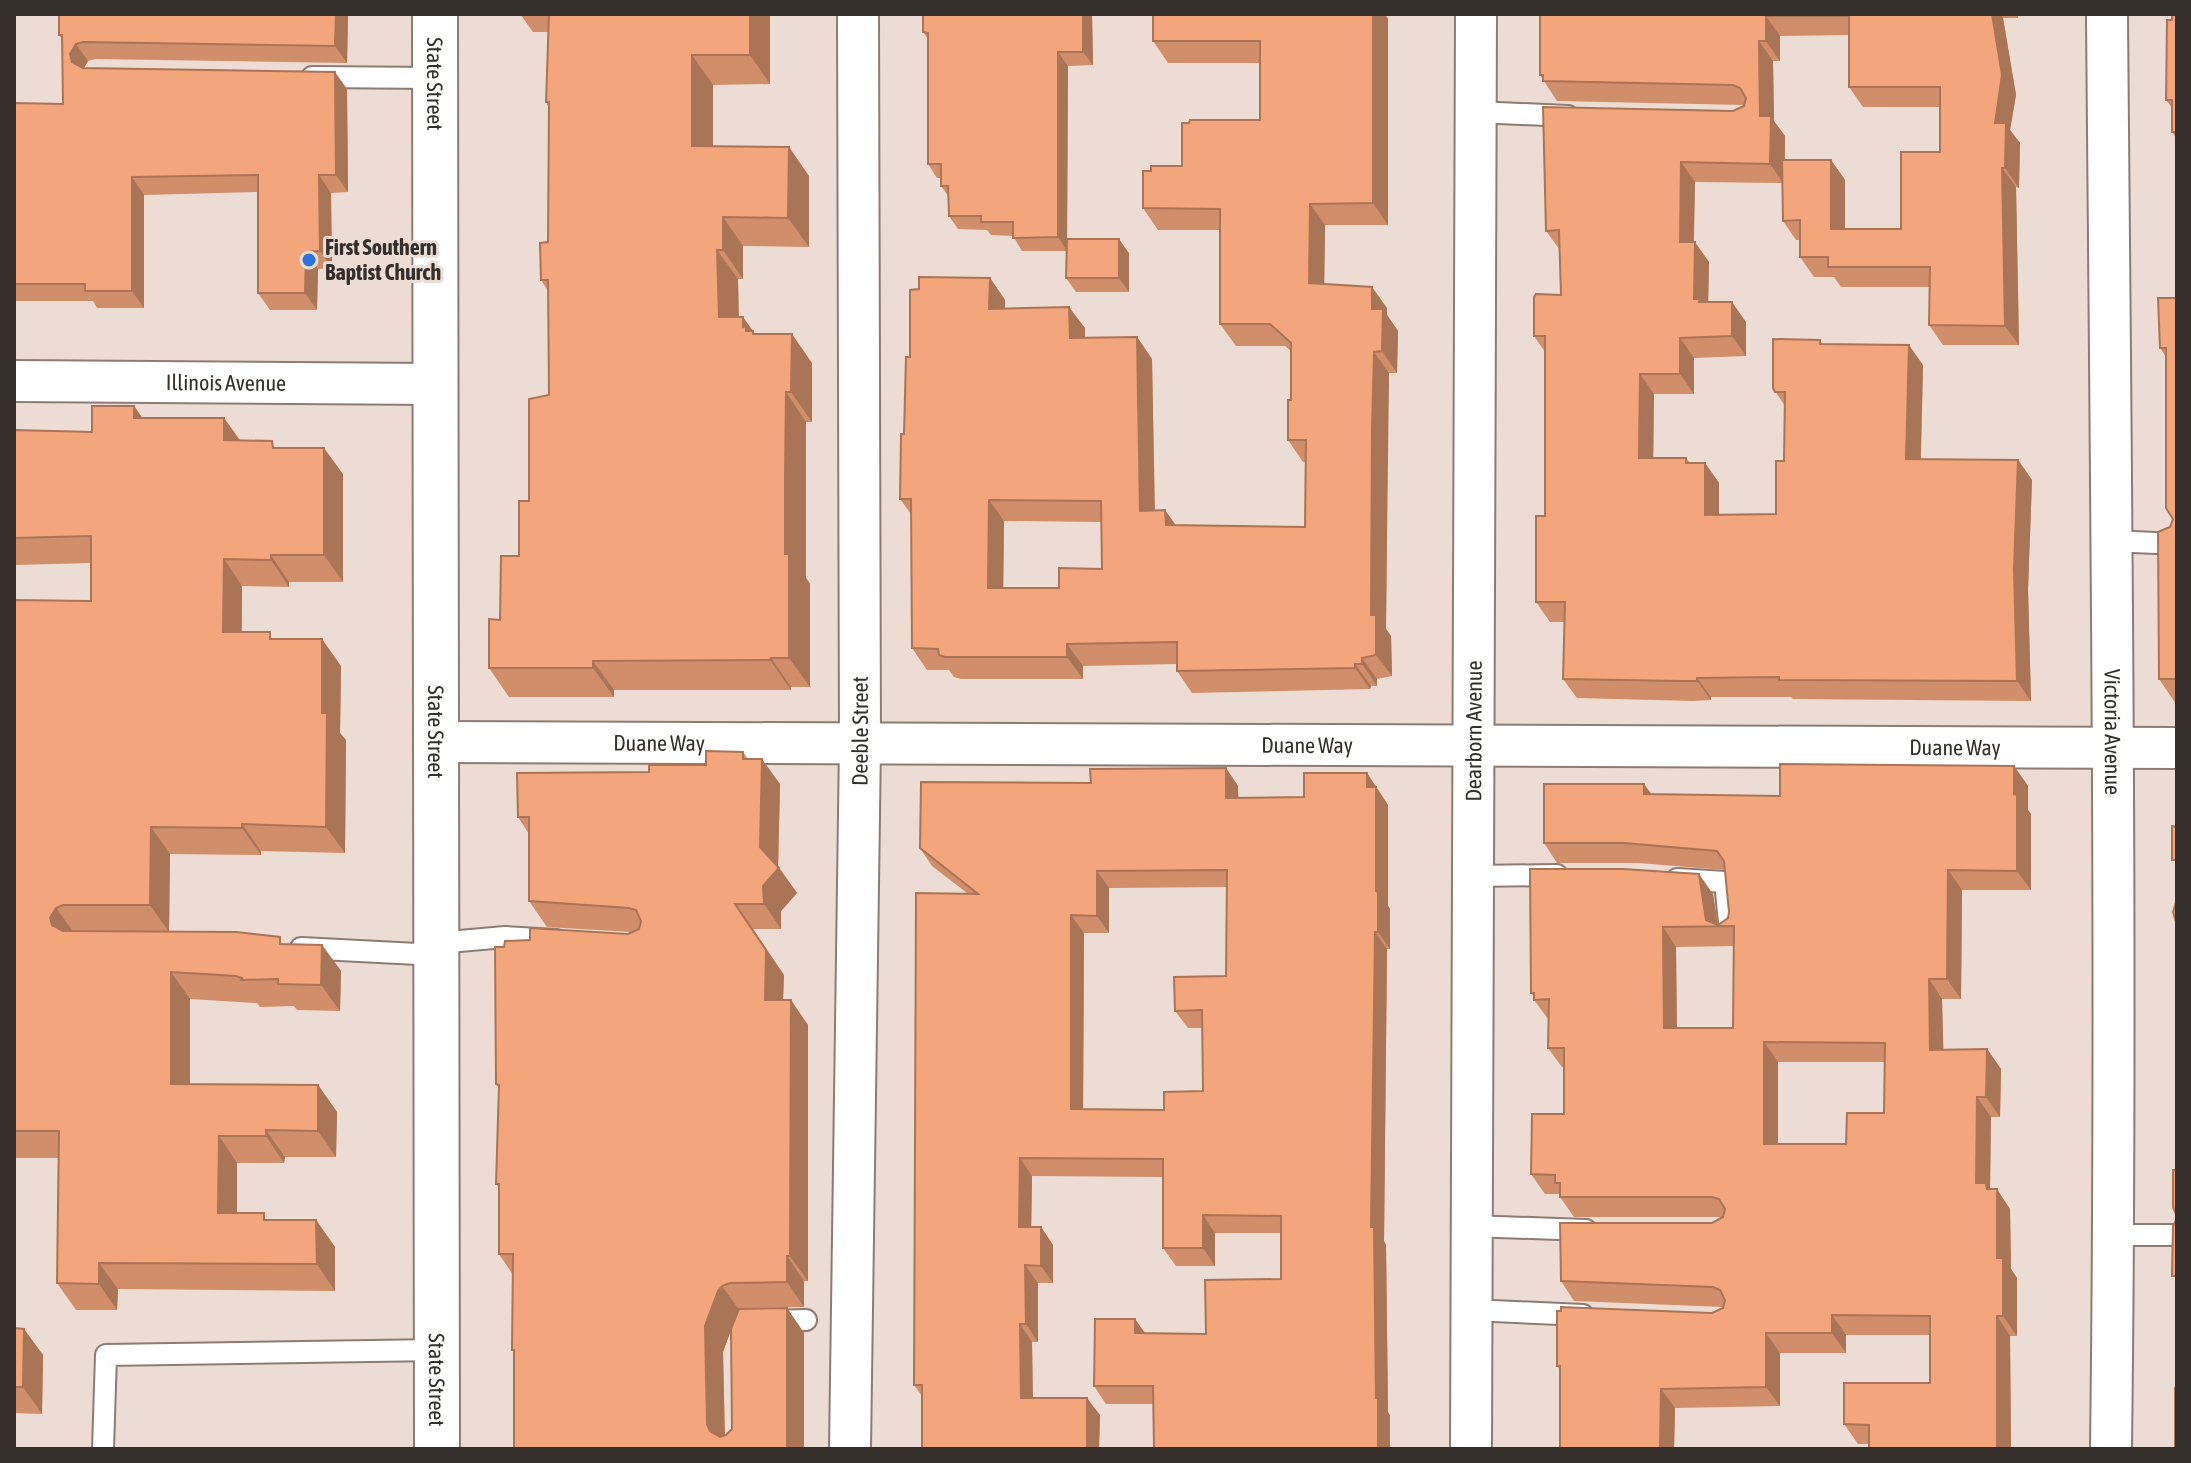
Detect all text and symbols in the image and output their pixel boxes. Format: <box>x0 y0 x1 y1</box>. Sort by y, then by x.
street label: State Street <box>422 37 448 131</box>
place label: First Southern Baptist Church <box>325 234 441 285</box>
marker: First Southern Baptist Church <box>300 251 318 269</box>
street label: Illinois Avenue <box>166 369 286 396</box>
street label: Dearborn Avenue <box>1460 660 1487 802</box>
street label: Victoria Avenue <box>2099 669 2126 795</box>
street label: Deeble Street <box>846 676 873 786</box>
street label: State Street <box>423 685 449 779</box>
street label: Duane Way <box>613 730 705 756</box>
street label: Duane Way <box>1261 732 1353 758</box>
street label: Duane Way <box>1909 734 2001 760</box>
street label: State Street <box>424 1333 450 1427</box>

